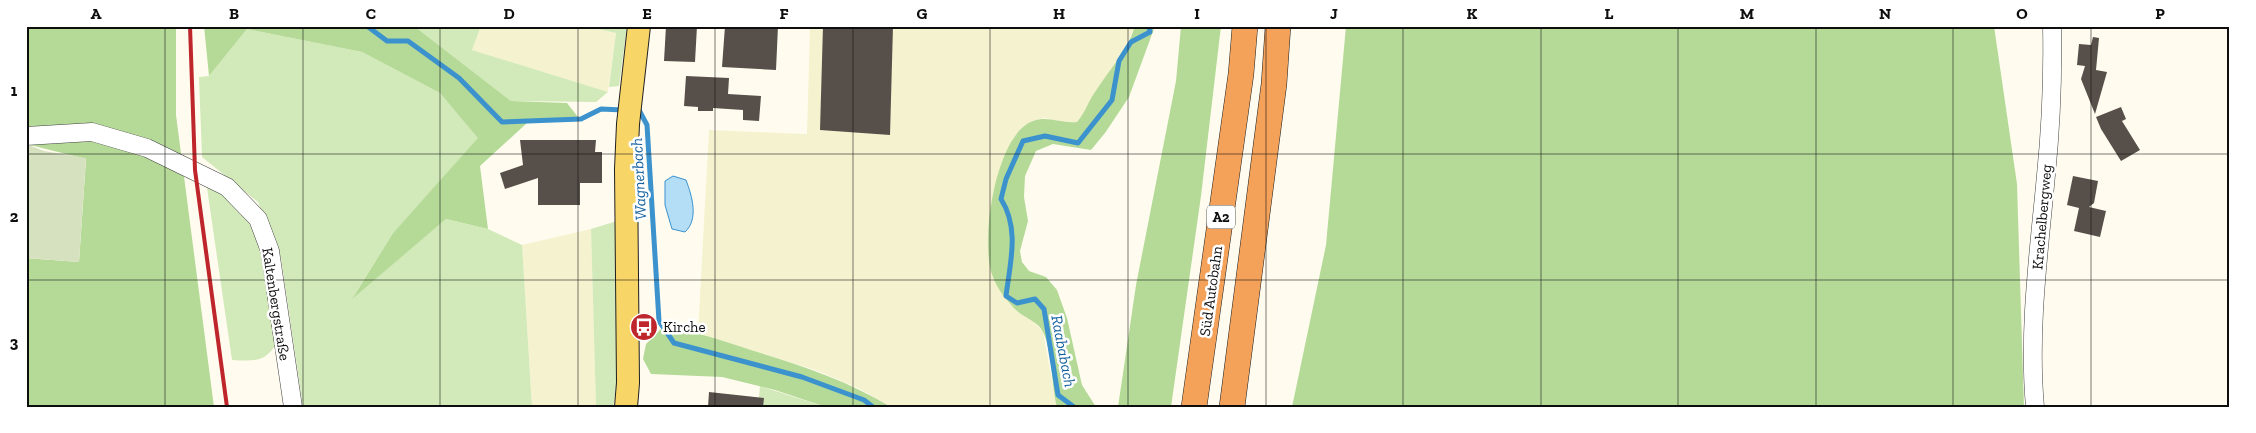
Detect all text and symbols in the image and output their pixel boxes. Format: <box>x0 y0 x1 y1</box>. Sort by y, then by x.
text: A <box>91 4 102 23</box>
text: B <box>229 4 239 23</box>
text: C <box>366 4 376 23</box>
text: D <box>503 4 515 23</box>
text: E <box>642 4 652 23</box>
text: F <box>779 4 789 23</box>
text: G <box>917 4 928 23</box>
text: H <box>1053 4 1065 23</box>
text: I <box>1194 4 1200 23</box>
text: J <box>1330 4 1338 23</box>
text: K <box>1467 4 1478 23</box>
text: L <box>1605 4 1614 23</box>
text: M <box>1740 4 1754 23</box>
text: N <box>1879 4 1891 23</box>
text: O <box>2016 4 2028 23</box>
text: P <box>2155 4 2165 23</box>
text: 1 <box>11 81 18 100</box>
water label: Wagnerbach <box>627 137 650 221</box>
street label: Krachelbergweg <box>2028 164 2056 270</box>
road number: A2 <box>1207 206 1235 228</box>
text: 2 <box>10 207 19 226</box>
street label: Süd Autobahn <box>1196 244 1226 337</box>
street label: Kaltenbergstraße <box>258 246 294 362</box>
bus stop icon: Kirche <box>629 312 659 342</box>
water label: Raababach <box>1047 313 1080 389</box>
place label: Kirche <box>663 318 706 336</box>
text: 3 <box>10 333 19 352</box>

